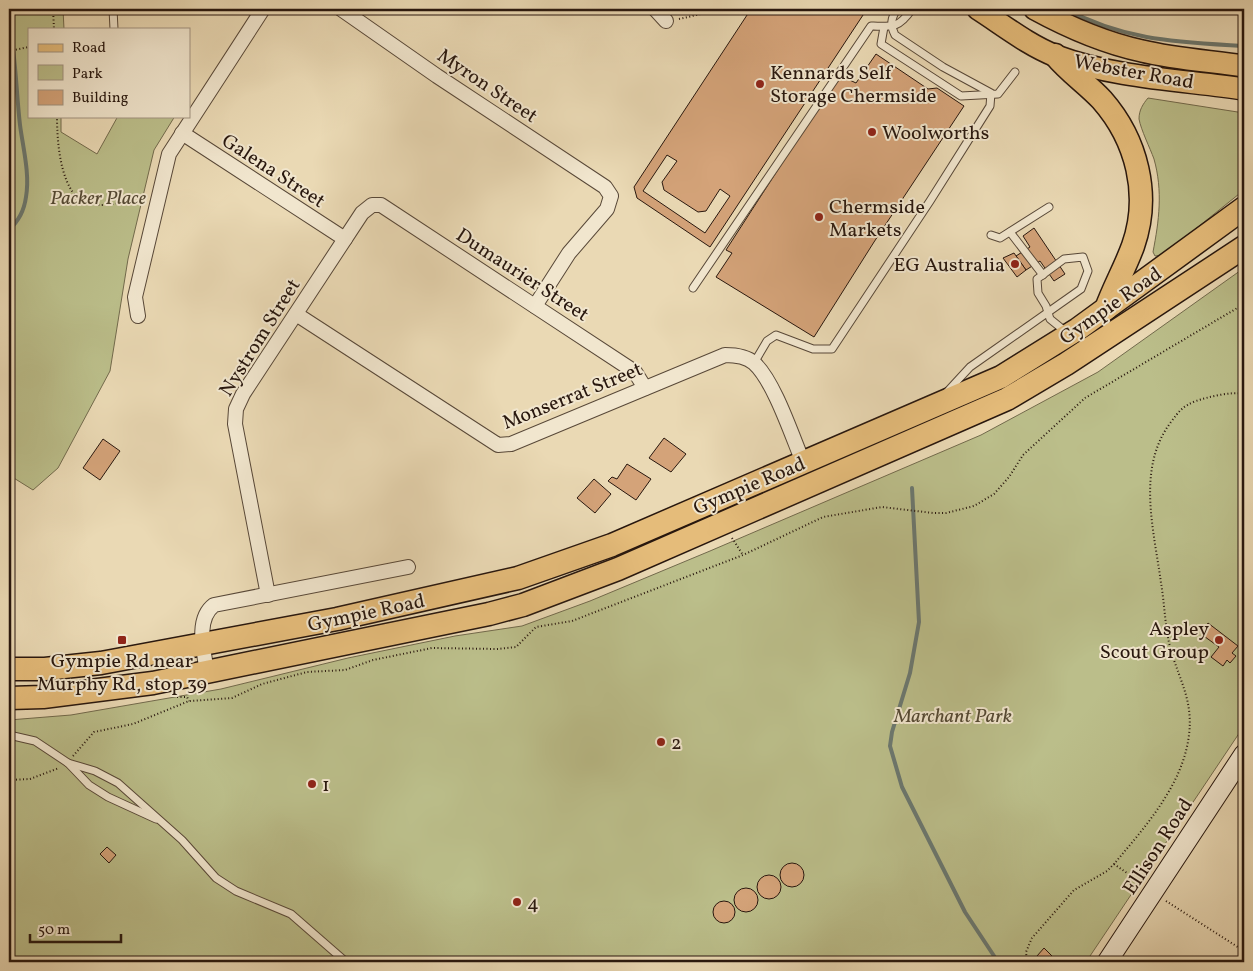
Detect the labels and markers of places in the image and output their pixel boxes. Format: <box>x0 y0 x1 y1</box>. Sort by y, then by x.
place label: Kennards Self Storage Chermside <box>770 60 936 111</box>
marker: Kennards Self Storage Chermside <box>754 78 766 90</box>
place label: Woolworths <box>882 120 989 148</box>
marker: Woolworths <box>866 126 878 138</box>
place label: Chermside Markets <box>829 194 925 245</box>
marker: Chermside Markets <box>813 211 825 223</box>
place label: EG Australia <box>894 252 1005 280</box>
marker: EG Australia <box>1009 258 1021 270</box>
place label: Aspley Scout Group <box>1100 616 1209 667</box>
marker: Gympie Rd near Murphy Rd, stop 39 <box>116 634 128 646</box>
marker: Aspley Scout Group <box>1213 634 1225 646</box>
place label: Gympie Rd near Murphy Rd, stop 39 <box>37 648 207 699</box>
place label: 2 <box>671 730 682 758</box>
marker: 2 <box>655 736 667 748</box>
place label: 1 <box>322 772 330 800</box>
marker: 1 <box>306 778 318 790</box>
place label: 4 <box>527 890 539 918</box>
marker: 4 <box>511 896 523 908</box>

